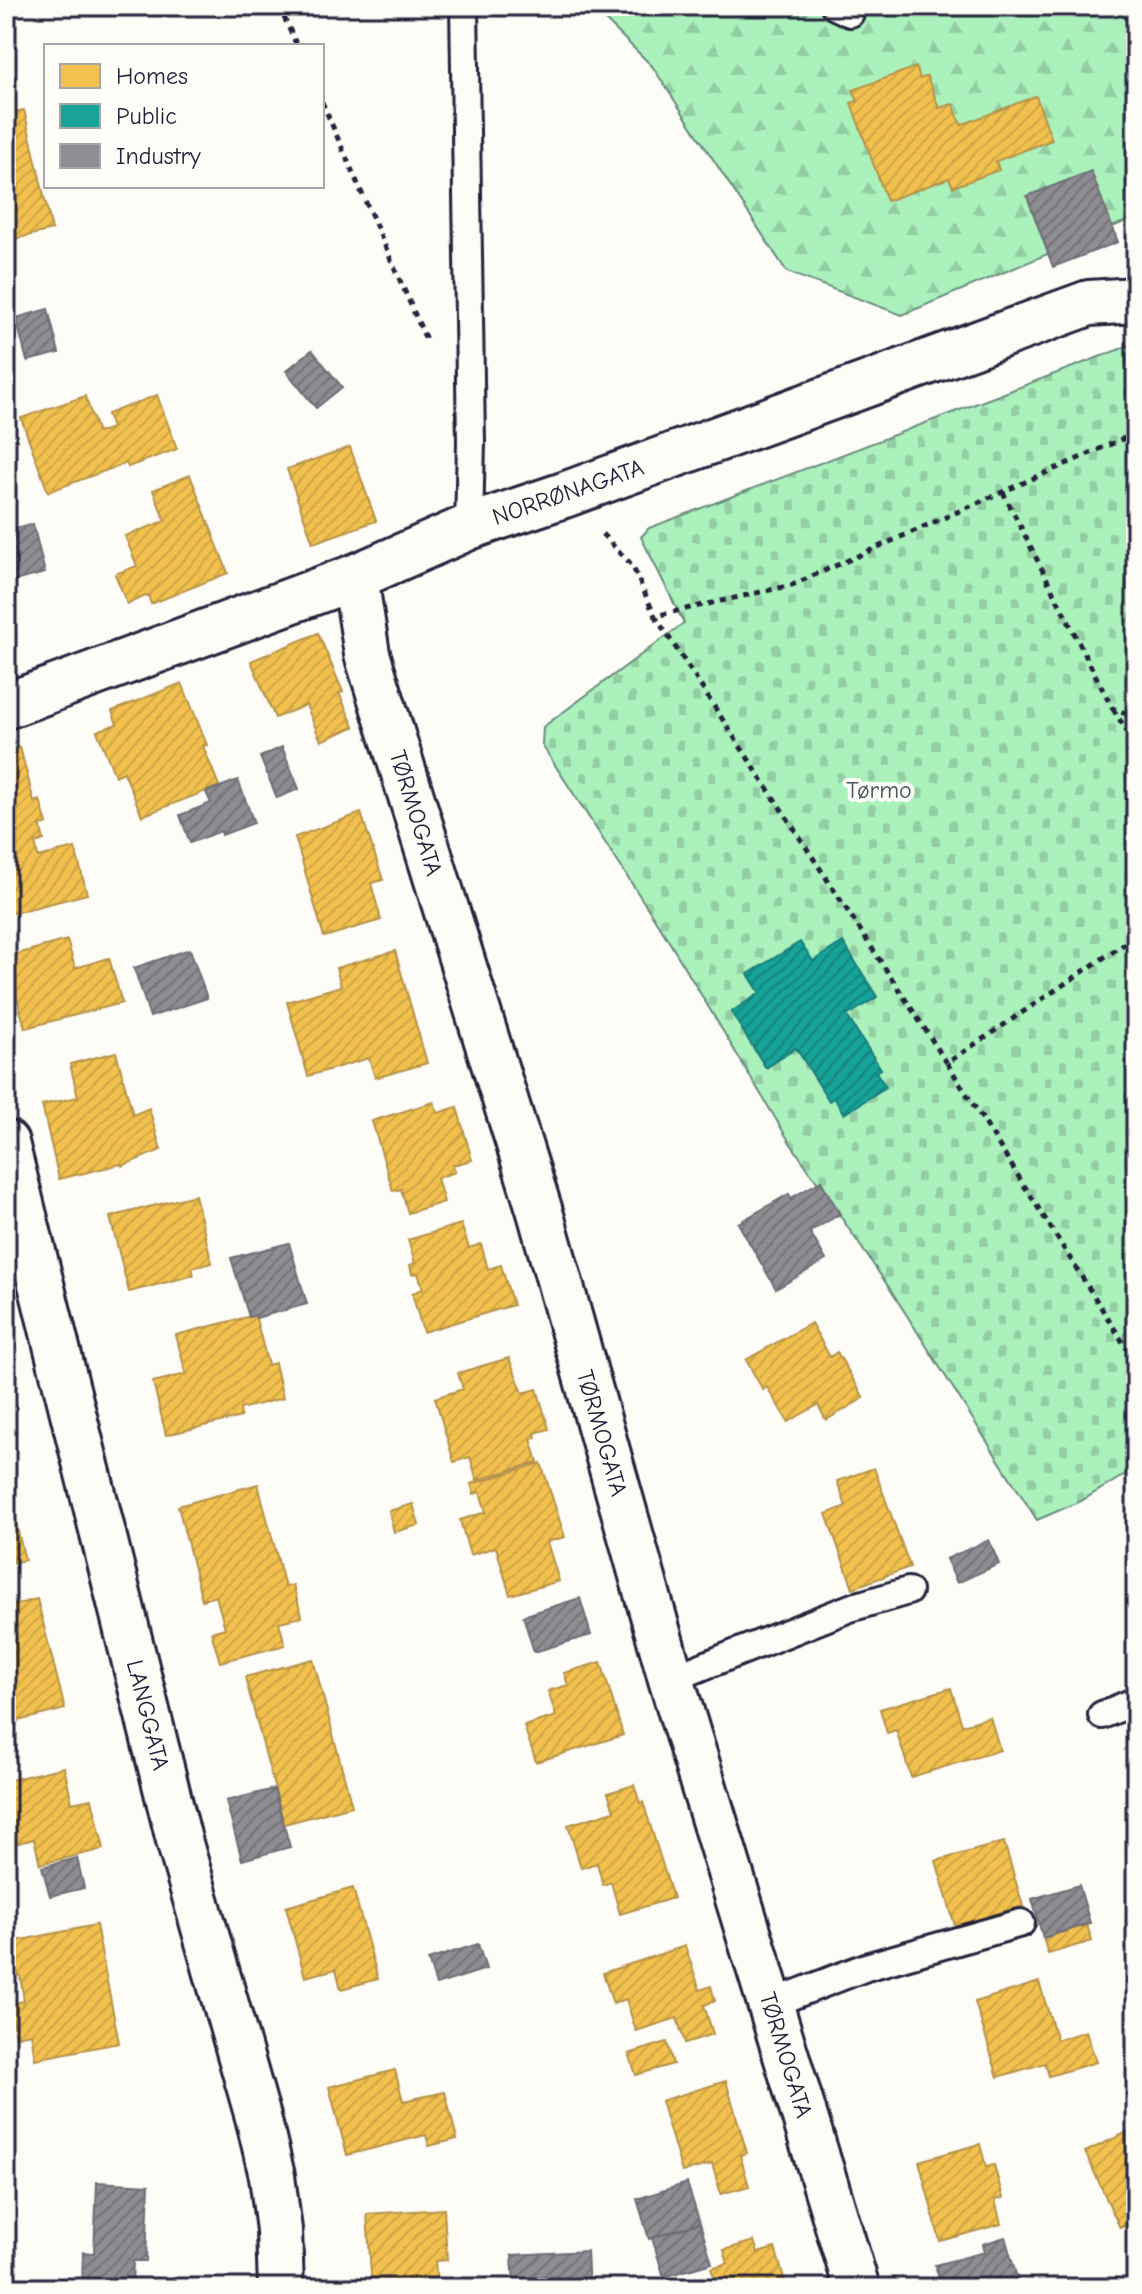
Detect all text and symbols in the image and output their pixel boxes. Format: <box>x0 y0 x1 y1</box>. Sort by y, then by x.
legend <box>44 44 324 188</box>
text: Homes <box>116 62 188 90</box>
text: Public <box>116 102 177 130</box>
text: Industry <box>116 142 201 170</box>
street label: NORRØNAGATA <box>489 453 648 531</box>
street label: TØRMOGATA <box>384 747 448 879</box>
park label: Tørmo <box>846 776 912 804</box>
street label: TØRMOGATA <box>571 1367 633 1499</box>
street label: LANGGATA <box>121 1657 175 1773</box>
street label: TØRMOGATA <box>754 1989 818 2121</box>

